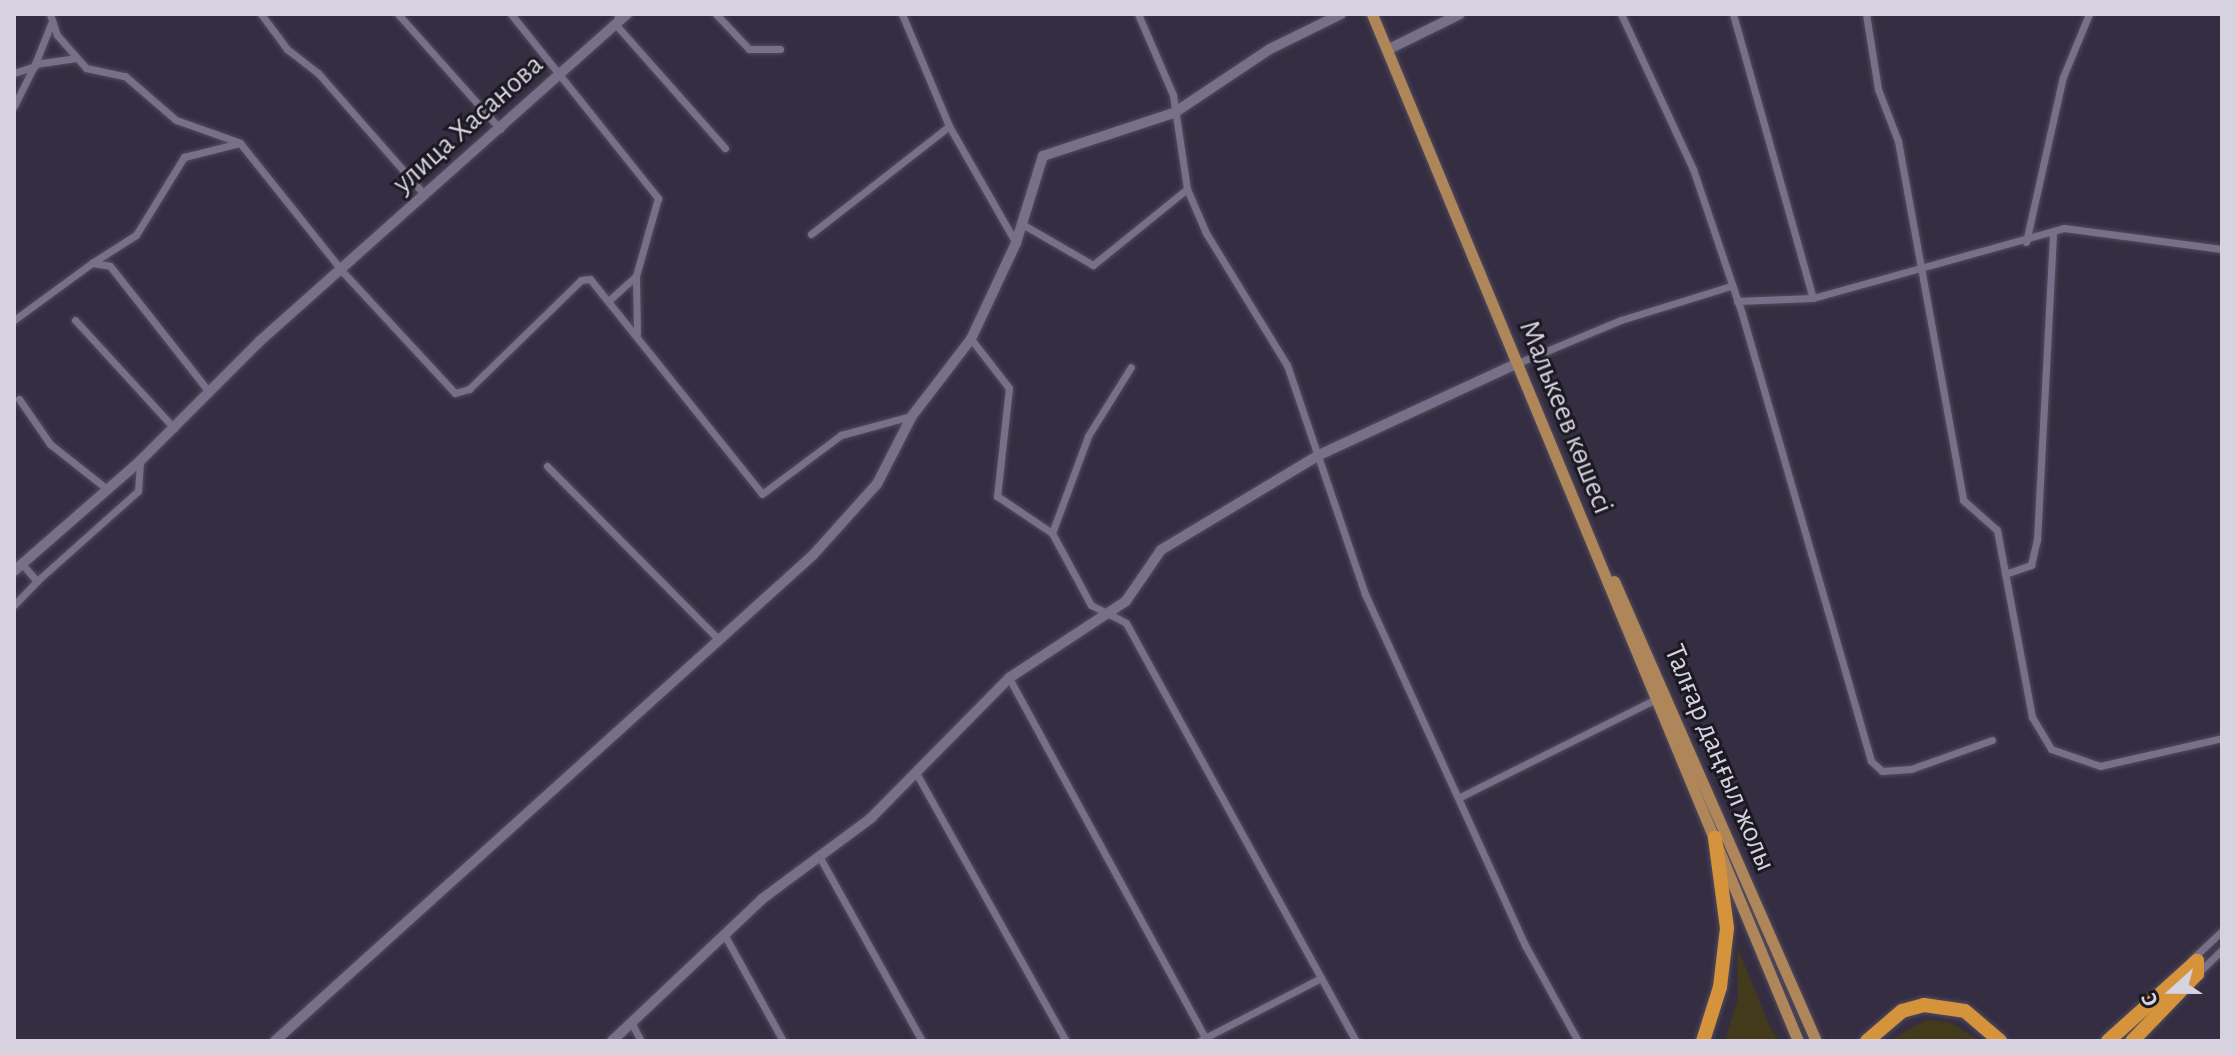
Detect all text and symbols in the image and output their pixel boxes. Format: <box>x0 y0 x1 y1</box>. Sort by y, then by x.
street label: улица Хасанова <box>385 47 551 201</box>
street label: Малькеев көшесі <box>1511 315 1621 519</box>
street label: Талғар даңғыл жолы <box>1656 639 1784 877</box>
north arrow <box>2132 951 2212 1031</box>
text: С <box>2137 990 2162 1009</box>

